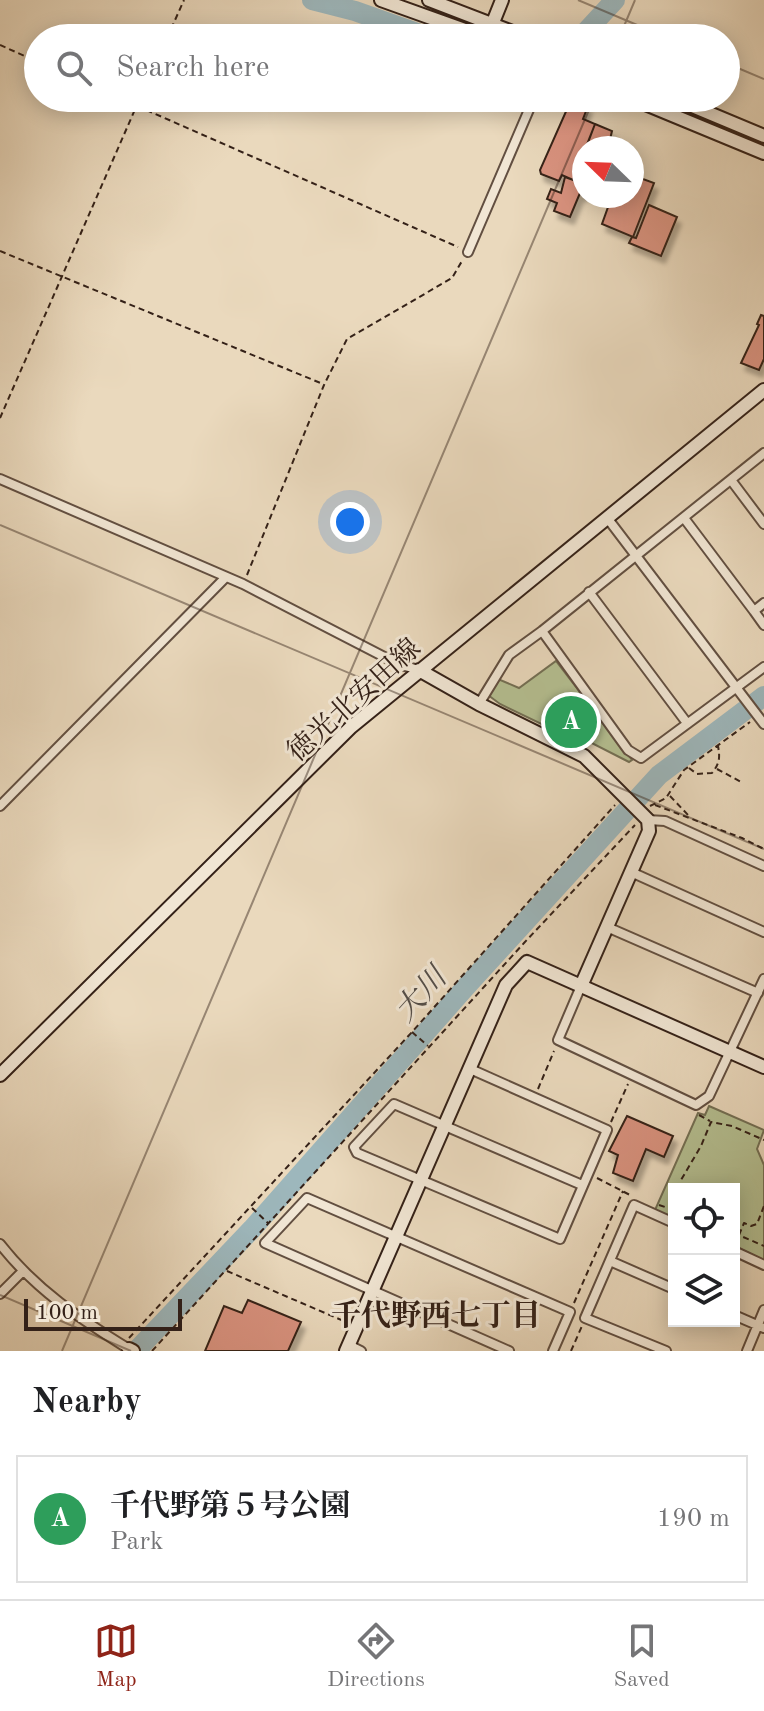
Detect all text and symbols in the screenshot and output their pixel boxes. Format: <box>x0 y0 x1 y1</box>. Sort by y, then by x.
search box <box>24 24 740 112</box>
icon: search <box>52 46 96 90</box>
text: Search here <box>116 53 270 83</box>
north arrow <box>572 136 644 208</box>
your location <box>330 502 370 542</box>
street label: 徳光北安田線 <box>281 632 427 768</box>
pin: A <box>545 692 597 752</box>
water label: 大川 <box>388 959 455 1028</box>
map controls <box>668 1183 740 1327</box>
button: locate <box>668 1183 740 1255</box>
button: layers <box>668 1255 740 1327</box>
scale bar <box>24 1295 182 1331</box>
district label: 千代野西七丁目 <box>331 1299 541 1332</box>
text: 100 m <box>36 1302 98 1324</box>
text: Nearby <box>32 1386 142 1420</box>
text: 千代野第５号公園 <box>110 1492 350 1522</box>
text: A <box>50 1506 70 1532</box>
text: 190 m <box>657 1506 730 1532</box>
text: Park <box>110 1529 164 1555</box>
tab: Map <box>94 1619 138 1694</box>
tab: Directions <box>327 1619 425 1694</box>
tab: Saved <box>614 1619 670 1694</box>

